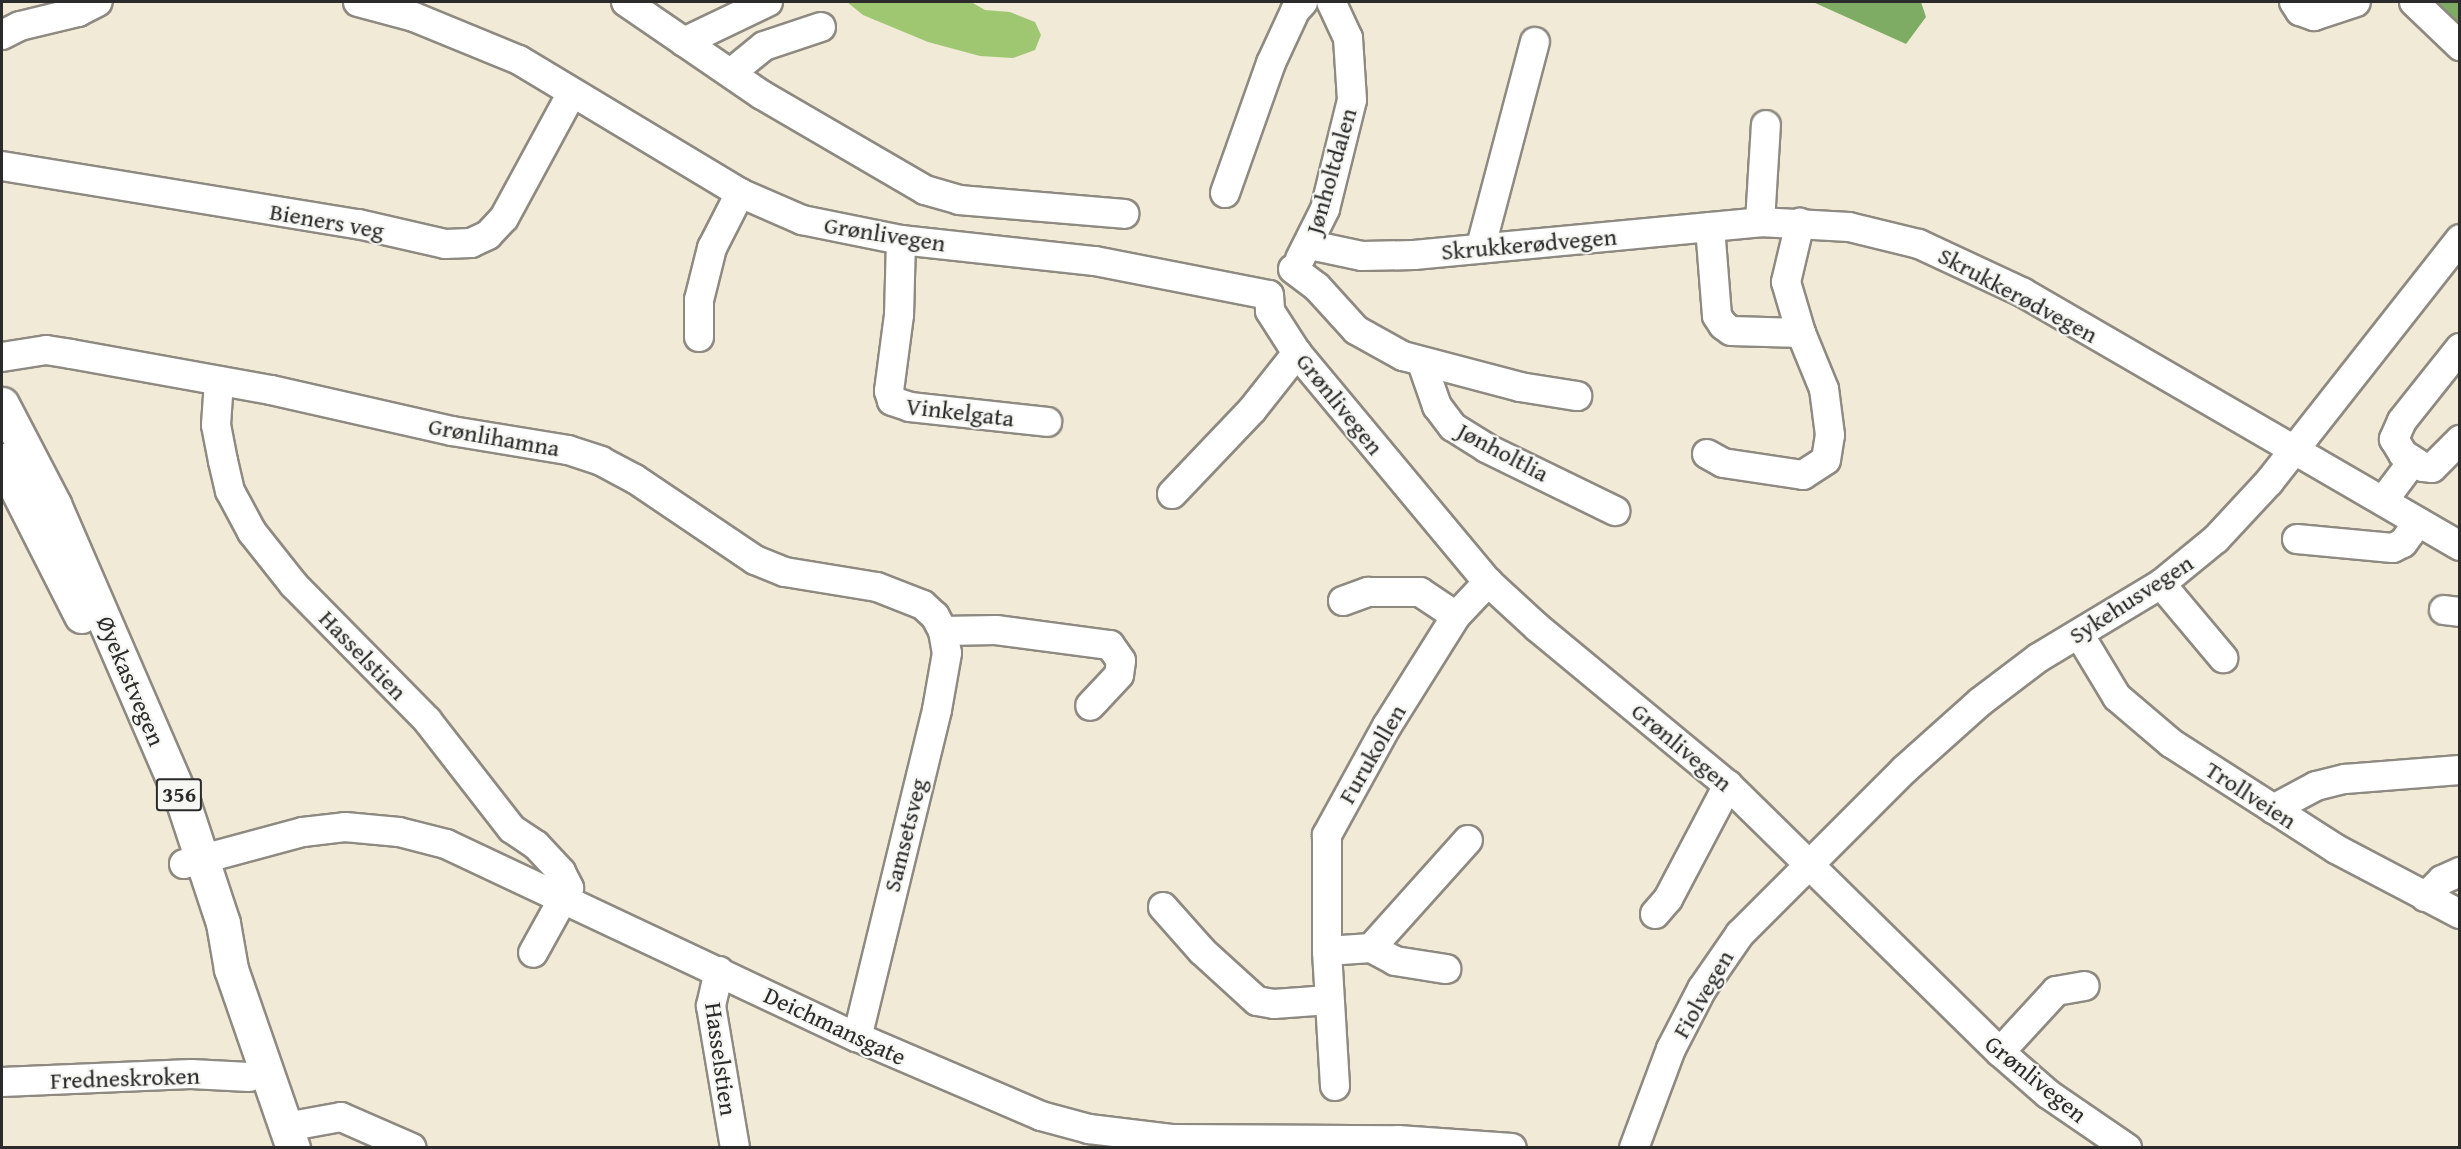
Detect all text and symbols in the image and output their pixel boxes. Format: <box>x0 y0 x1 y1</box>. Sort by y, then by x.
street label: Jønholtdalen <box>1299 105 1363 237</box>
street label: Bieners veg <box>268 197 386 245</box>
street label: Grønlivegen <box>822 210 948 258</box>
street label: Skrukkerødvegen <box>1440 222 1618 266</box>
street label: Skrukkerødvegen <box>1933 241 2103 349</box>
street label: Grønlivegen <box>1290 347 1390 461</box>
street label: Vinkelgata <box>904 391 1016 433</box>
street label: Grønlihamna <box>426 411 562 463</box>
street label: Jønholtlia <box>1453 416 1553 488</box>
street label: Sykehusvegen <box>2064 548 2198 650</box>
street label: Hasselstien <box>313 604 413 706</box>
street label: Øyekastvegen <box>91 612 171 750</box>
street label: Grønlivegen <box>1626 697 1738 797</box>
street label: Furukollen <box>1332 699 1412 809</box>
street label: Trollveien <box>2200 755 2302 835</box>
street label: Samsetsveg <box>877 775 933 895</box>
road number: 356 <box>155 776 203 814</box>
street label: Fiolvegen <box>1666 945 1740 1043</box>
street label: Deichmansgate <box>759 981 911 1071</box>
street label: Hasselstien <box>699 1001 743 1117</box>
street label: Grønlivegen <box>1979 1029 2093 1129</box>
street label: Fredneskroken <box>50 1061 200 1095</box>

